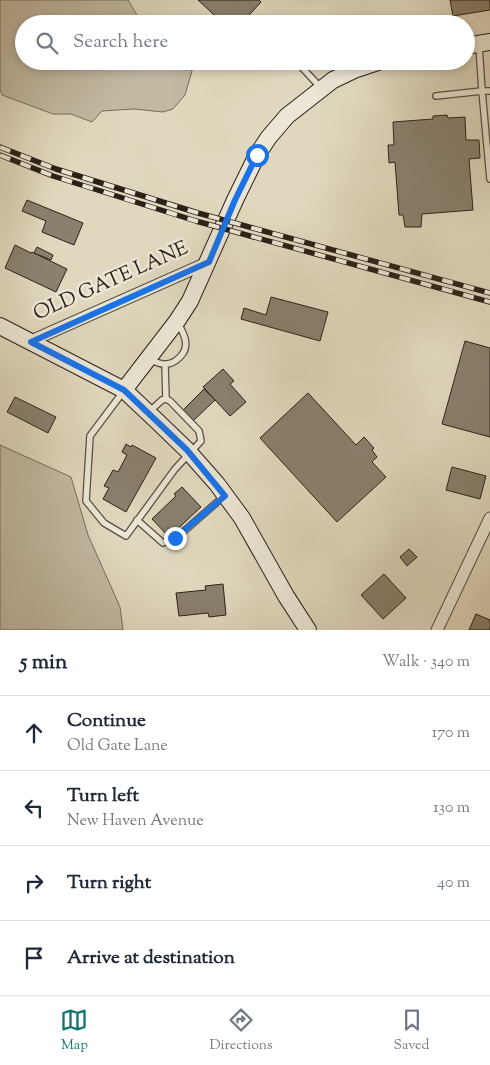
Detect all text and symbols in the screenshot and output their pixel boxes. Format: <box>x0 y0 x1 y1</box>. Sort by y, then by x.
search box <box>15 15 475 70</box>
icon: search <box>33 29 61 57</box>
text: Search here <box>73 29 168 56</box>
route start <box>246 144 269 167</box>
street label: OLD GATE LANE <box>29 235 193 329</box>
route end <box>164 527 187 550</box>
text: 5 min <box>20 648 67 678</box>
text: Walk · 340 m <box>382 651 470 674</box>
text: Continue <box>67 708 146 735</box>
icon: ahead <box>20 719 48 747</box>
text: 170 m <box>432 722 470 745</box>
text: Old Gate Lane <box>67 735 168 758</box>
text: Turn left <box>67 783 139 810</box>
icon: left <box>20 794 48 822</box>
text: 130 m <box>433 797 470 820</box>
text: New Haven Avenue <box>67 810 204 833</box>
icon: right <box>20 869 48 897</box>
text: Turn right <box>67 870 151 897</box>
text: 40 m <box>437 872 470 895</box>
icon: arrive <box>20 944 48 972</box>
text: Arrive at destination <box>67 945 235 972</box>
tab: Map <box>60 1006 88 1056</box>
tab: Directions <box>209 1006 273 1056</box>
tab: Saved <box>394 1006 429 1056</box>

